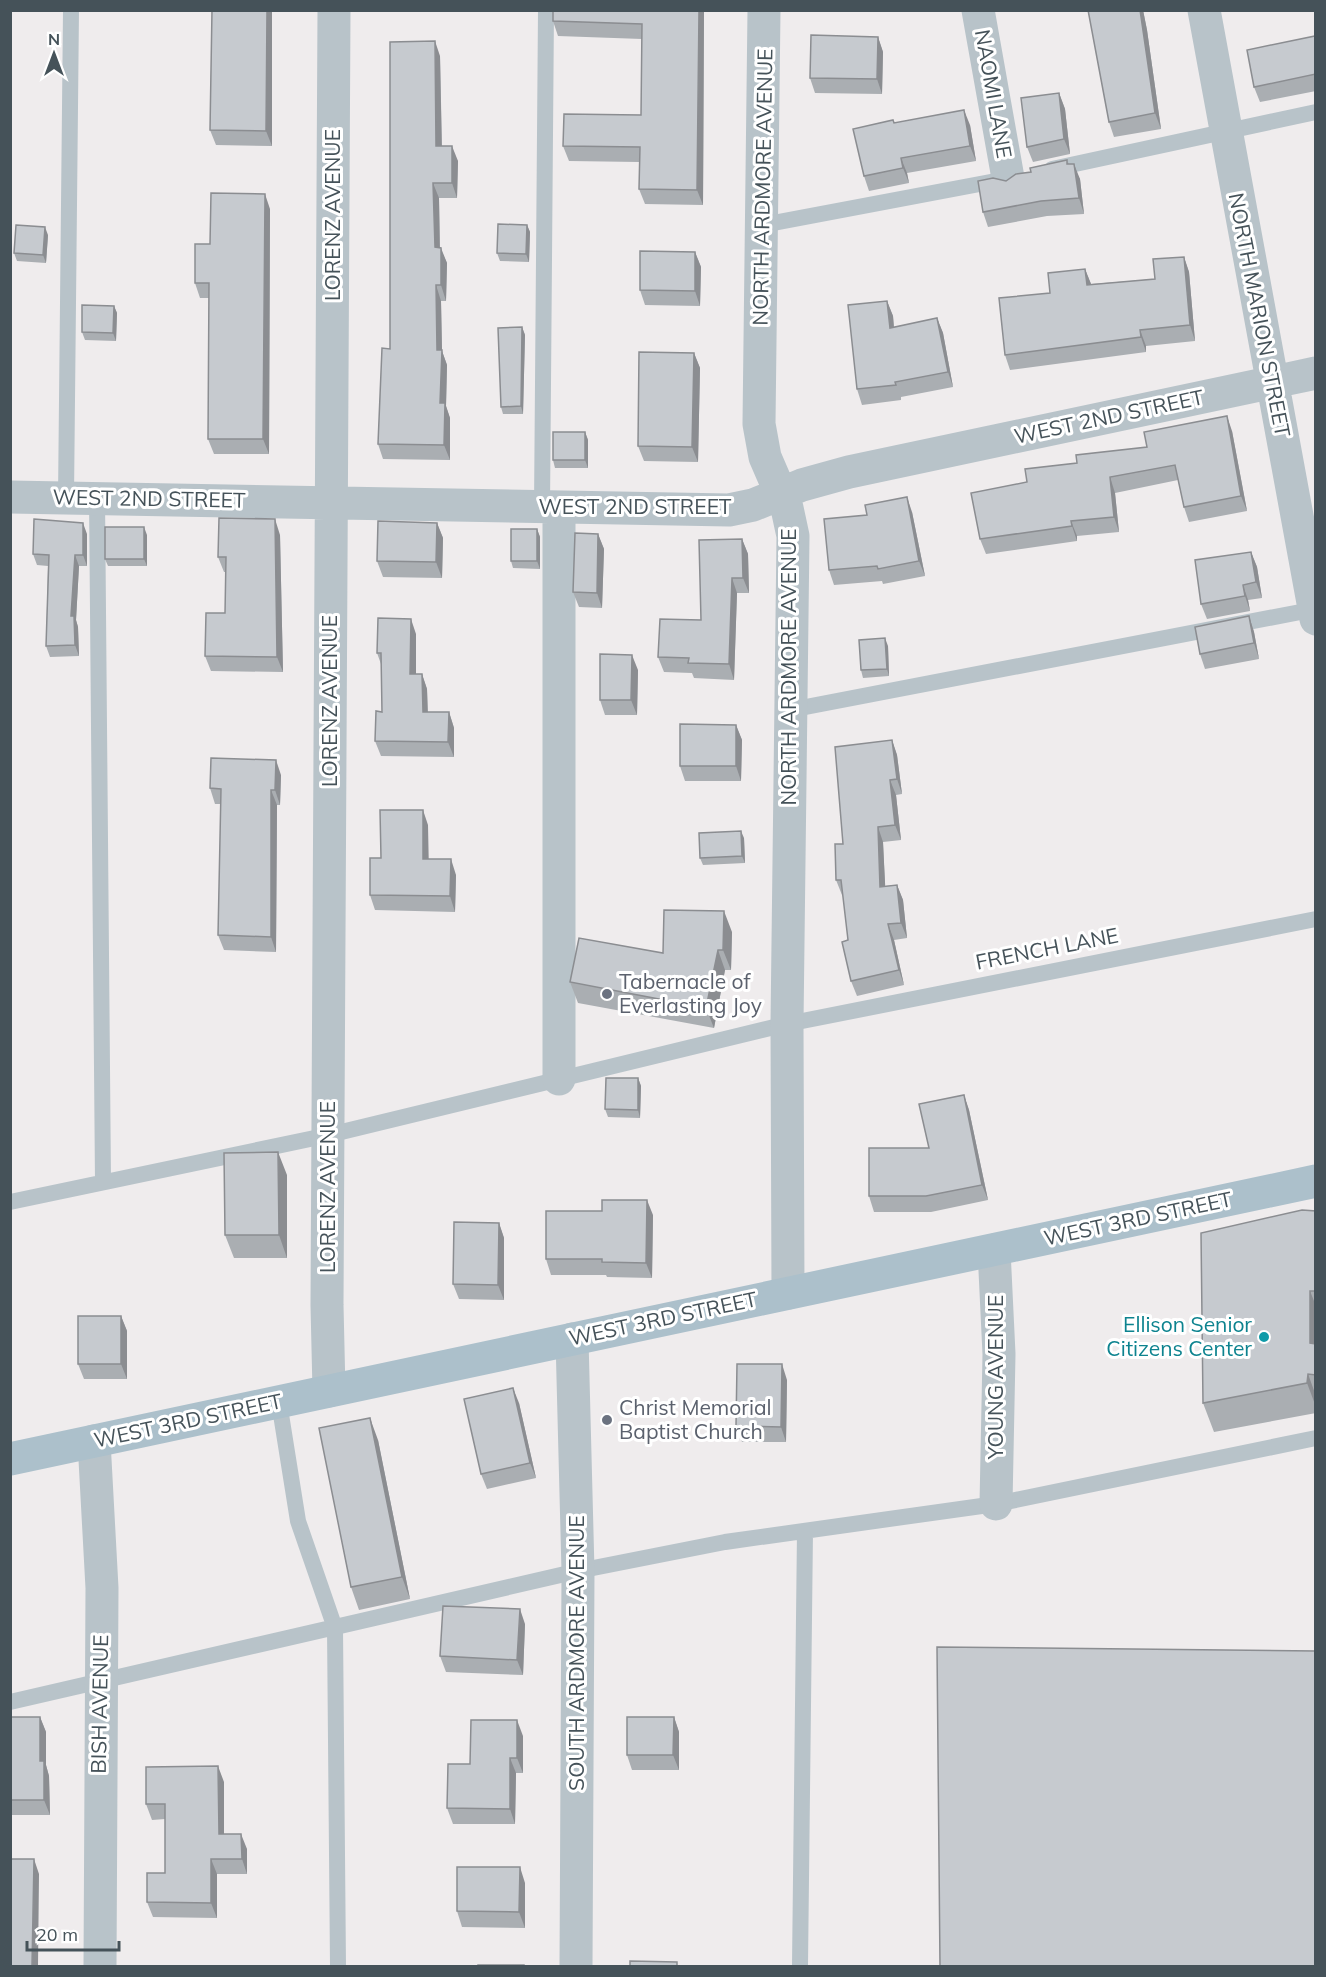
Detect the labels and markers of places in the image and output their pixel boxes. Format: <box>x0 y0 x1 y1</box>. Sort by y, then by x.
place label: Tabernacle of Everlasting Joy <box>619 968 762 1018</box>
marker: Tabernacle of Everlasting Joy <box>600 987 614 1001</box>
place label: Ellison Senior Citizens Center <box>1106 1311 1252 1361</box>
marker: Ellison Senior Citizens Center <box>1257 1330 1271 1344</box>
place label: Christ Memorial Baptist Church <box>619 1394 772 1444</box>
marker: Christ Memorial Baptist Church <box>600 1413 614 1427</box>

